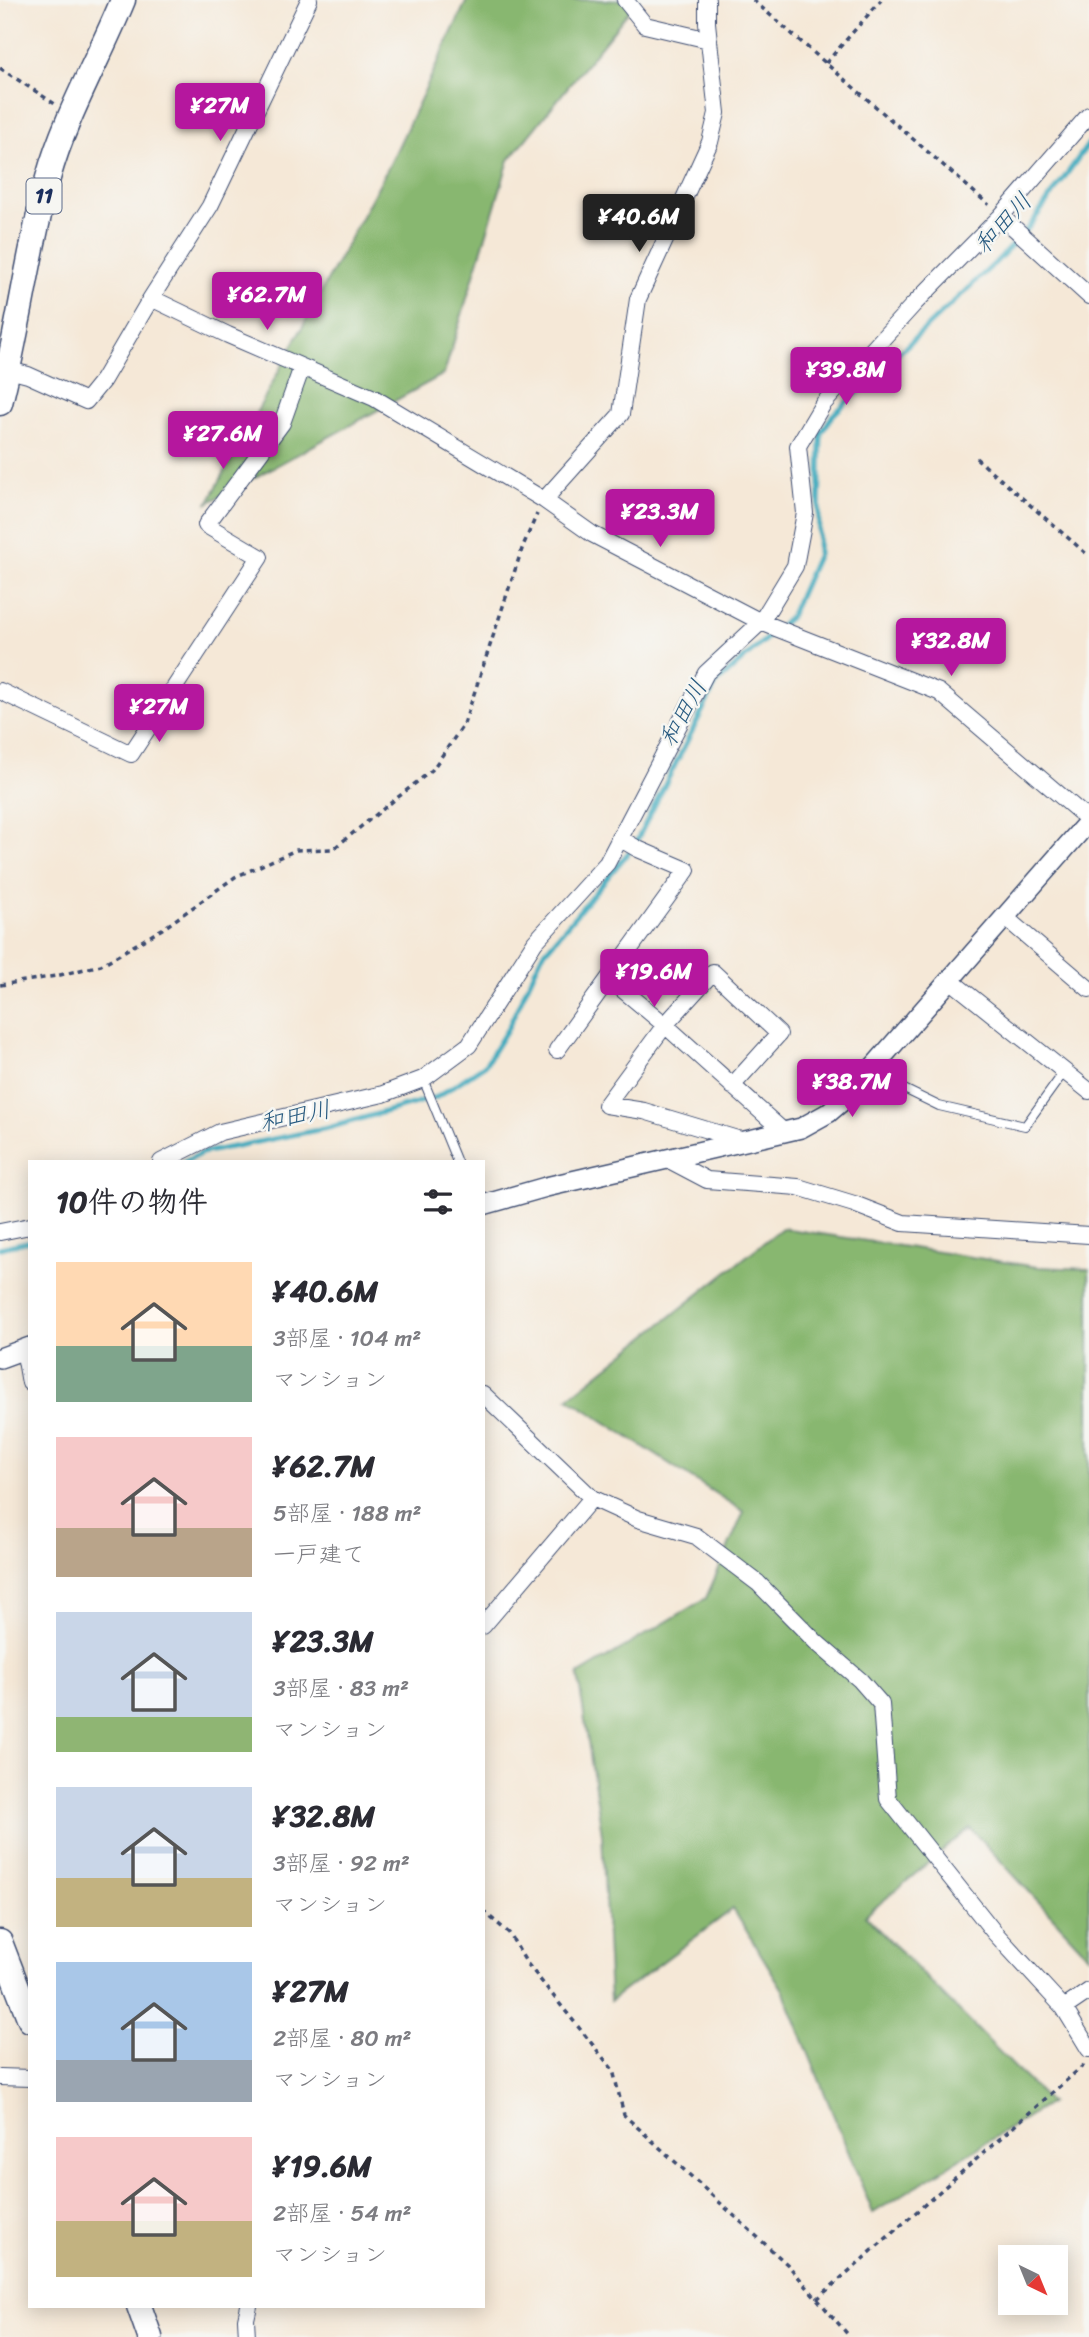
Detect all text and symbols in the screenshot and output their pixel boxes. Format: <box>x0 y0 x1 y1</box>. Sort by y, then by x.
pin: ¥27M <box>179 83 261 143</box>
text: ¥27M <box>191 85 249 126</box>
road number: 11 <box>26 178 61 214</box>
water label: 和田川 <box>963 182 1043 264</box>
pin: ¥40.6M <box>582 194 696 254</box>
text: ¥40.6M <box>599 196 679 237</box>
pin: ¥62.7M <box>210 272 324 332</box>
text: ¥62.7M <box>228 274 306 315</box>
pin: ¥39.8M <box>789 348 903 407</box>
text: ¥39.8M <box>806 349 886 390</box>
pin: ¥27.6M <box>166 412 280 471</box>
text: ¥27.6M <box>184 413 262 454</box>
pin: ¥23.3M <box>603 490 717 549</box>
text: ¥23.3M <box>621 491 699 532</box>
pin: ¥32.8M <box>894 618 1008 678</box>
text: ¥32.8M <box>912 620 990 661</box>
water label: 和田川 <box>647 671 719 755</box>
pin: ¥27M <box>118 684 200 744</box>
text: ¥27M <box>130 686 188 727</box>
pin: ¥19.6M <box>597 950 711 1009</box>
text: ¥19.6M <box>616 951 692 992</box>
pin: ¥38.7M <box>795 1060 909 1119</box>
text: ¥38.7M <box>813 1061 891 1102</box>
water label: 和田川 <box>255 1088 335 1144</box>
text: 10件の物件 <box>56 1175 208 1229</box>
icon: filters <box>419 1183 457 1221</box>
text: ¥40.6M <box>273 1264 378 1318</box>
icon: home <box>112 1290 196 1374</box>
text: 3部屋 · 104 m² <box>273 1318 421 1359</box>
text: マンション <box>273 1359 387 1400</box>
text: ¥62.7M <box>273 1439 375 1493</box>
icon: home <box>112 1465 196 1549</box>
text: 5部屋 · 188 m² <box>273 1493 421 1534</box>
text: 一戸建て <box>273 1534 365 1575</box>
text: ¥23.3M <box>273 1614 373 1668</box>
icon: home <box>112 1640 196 1724</box>
text: 3部屋 · 83 m² <box>273 1668 409 1709</box>
text: マンション <box>273 1709 387 1750</box>
text: ¥32.8M <box>273 1789 375 1843</box>
icon: home <box>112 1815 196 1899</box>
text: 3部屋 · 92 m² <box>273 1843 410 1884</box>
text: マンション <box>273 1884 387 1925</box>
text: ¥27M <box>273 1964 349 2018</box>
icon: home <box>112 1990 196 2074</box>
text: 2部屋 · 80 m² <box>273 2018 411 2059</box>
text: マンション <box>273 2059 387 2100</box>
text: ¥19.6M <box>273 2139 372 2193</box>
icon: home <box>112 2165 196 2249</box>
text: 2部屋 · 54 m² <box>273 2193 412 2234</box>
text: マンション <box>273 2234 387 2275</box>
north arrow <box>998 2245 1068 2315</box>
map controls <box>998 2245 1068 2315</box>

